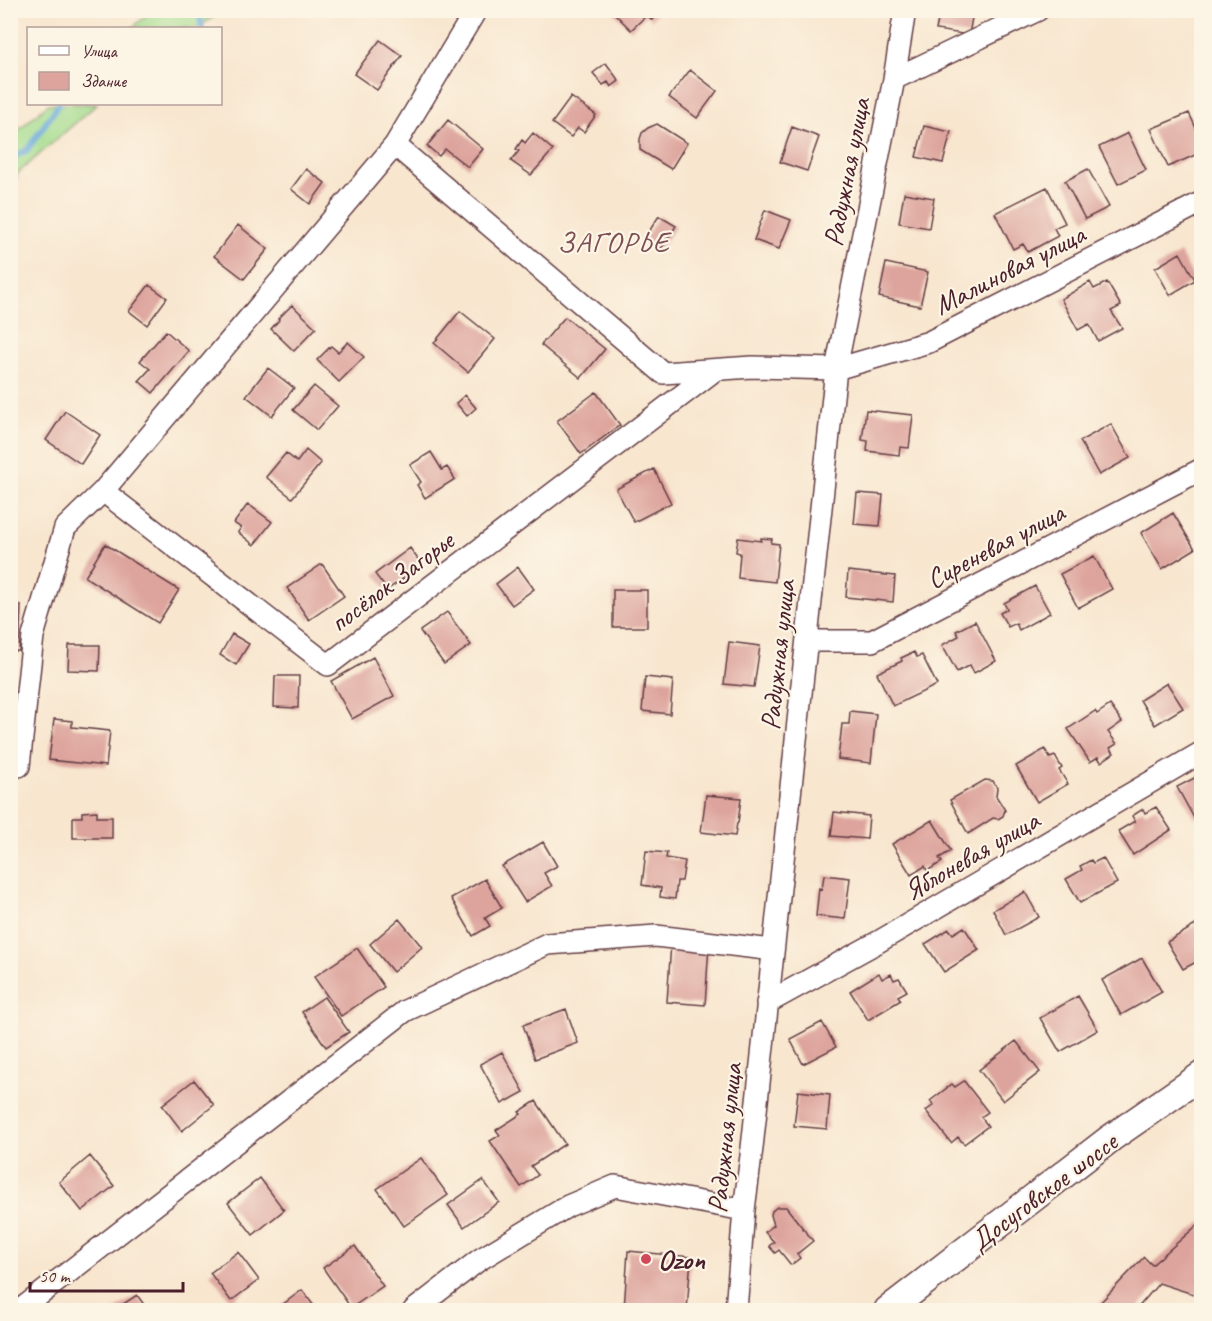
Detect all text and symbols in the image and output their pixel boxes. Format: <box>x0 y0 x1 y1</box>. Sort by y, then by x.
legend <box>27 27 222 105</box>
text: Улица <box>81 40 118 62</box>
text: Здание <box>81 70 127 92</box>
street label: Радужная улица <box>815 93 878 249</box>
street label: Малиновая улица <box>928 216 1092 322</box>
district label: ЗАГОРЬЕ <box>557 223 673 261</box>
street label: Сиреневая улица <box>920 494 1072 596</box>
street label: посёлок Загорье <box>322 522 462 640</box>
street label: Радужная улица <box>752 577 803 732</box>
street label: Яблоневая улица <box>897 802 1047 908</box>
street label: Радужная улица <box>699 1060 750 1215</box>
street label: Досуговское шоссе <box>963 1123 1126 1258</box>
place label: Ozon <box>658 1242 706 1277</box>
marker: Ozon <box>639 1252 653 1266</box>
scale bar <box>30 1255 183 1293</box>
text: 50 m <box>39 1265 72 1287</box>

